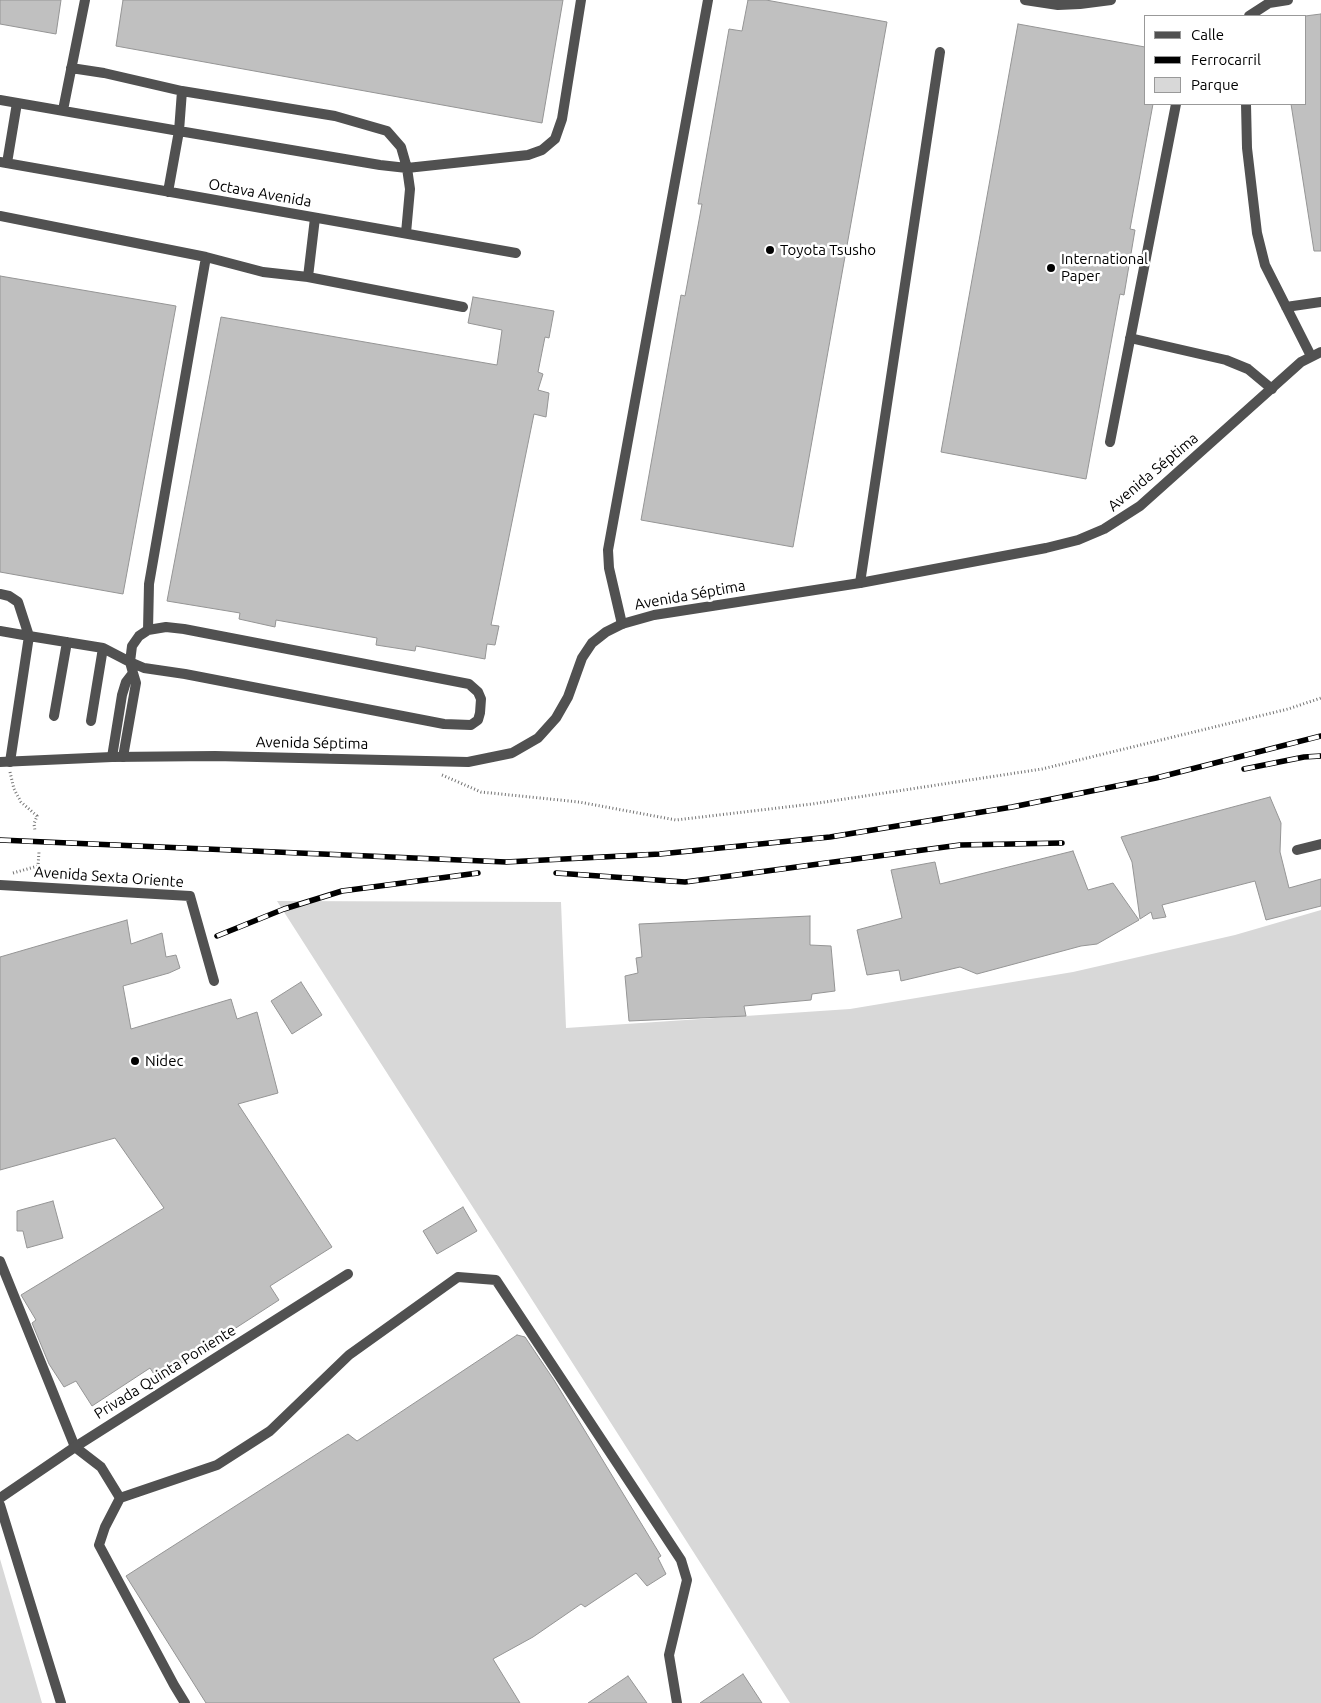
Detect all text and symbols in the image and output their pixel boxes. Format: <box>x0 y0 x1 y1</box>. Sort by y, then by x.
legend <box>1144 15 1306 105</box>
text: Calle <box>1191 26 1224 43</box>
text: Ferrocarril <box>1191 51 1261 68</box>
text: Parque <box>1191 76 1239 93</box>
street label: Octava Avenida <box>207 175 313 211</box>
place label: Toyota Tsusho <box>780 241 876 259</box>
marker: Toyota Tsusho <box>764 244 776 256</box>
place label: International Paper <box>1061 250 1148 285</box>
marker: International Paper <box>1045 262 1057 274</box>
street label: Avenida Séptima <box>1104 429 1202 515</box>
street label: Avenida Séptima <box>633 576 747 614</box>
street label: Avenida Séptima <box>256 733 368 753</box>
street label: Avenida Sexta Oriente <box>34 863 184 891</box>
place label: Nidec <box>145 1052 183 1070</box>
marker: Nidec <box>129 1055 141 1067</box>
street label: Privada Quinta Poniente <box>91 1321 239 1423</box>

